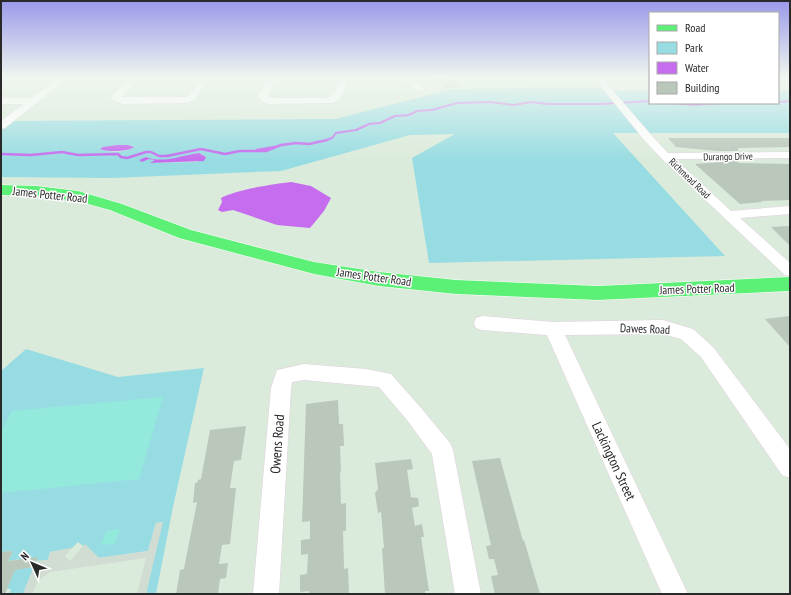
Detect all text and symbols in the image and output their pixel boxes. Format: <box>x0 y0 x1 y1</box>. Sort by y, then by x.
legend <box>649 12 779 104</box>
text: Road <box>685 20 705 35</box>
text: Park <box>685 40 703 55</box>
text: Water <box>685 60 710 75</box>
text: Building <box>685 80 720 95</box>
street label: Durango Drive <box>703 150 753 163</box>
street label: Richmead Road <box>666 155 713 201</box>
street label: James Potter Road <box>11 183 88 206</box>
street label: James Potter Road <box>335 264 412 289</box>
street label: James Potter Road <box>658 280 735 297</box>
street label: Dawes Road <box>620 320 670 337</box>
street label: Owens Road <box>266 414 288 474</box>
street label: Lackington Street <box>588 419 640 503</box>
north arrow <box>12 543 52 583</box>
text: N <box>18 549 32 563</box>

